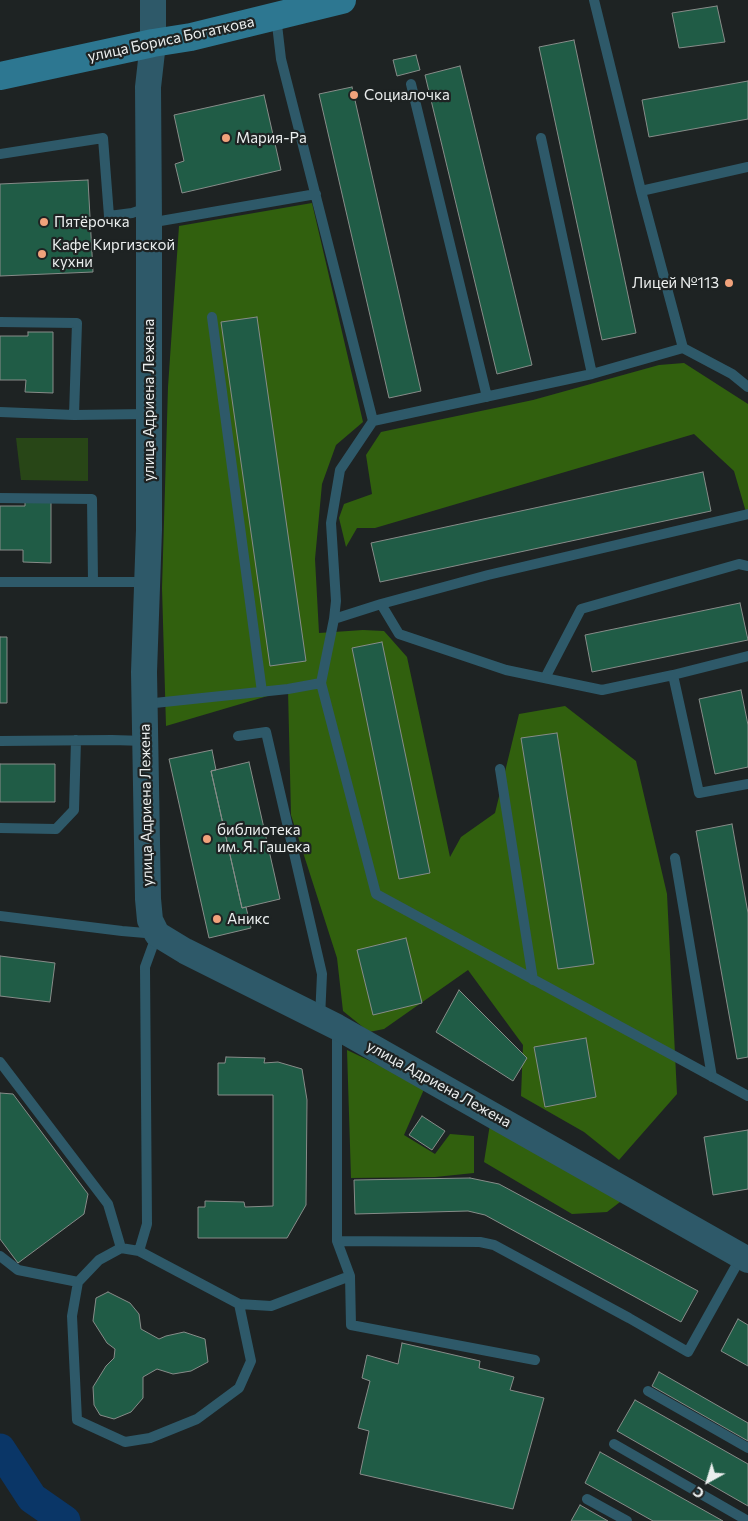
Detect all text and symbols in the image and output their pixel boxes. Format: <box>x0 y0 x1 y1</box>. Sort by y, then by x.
street label: улица Бориса Богаткова <box>86 13 256 65</box>
place label: Социалочка <box>364 86 450 104</box>
marker: Социалочка <box>348 89 360 101</box>
place label: Мария-Ра <box>236 129 307 147</box>
marker: Мария-Ра <box>220 132 232 144</box>
place label: Пятёрочка <box>54 213 129 231</box>
marker: Пятёрочка <box>38 216 50 228</box>
place label: Кафе Киргизской кухни <box>52 236 175 271</box>
marker: Кафе Киргизской кухни <box>36 248 48 260</box>
place label: Лицей №113 <box>632 274 719 292</box>
marker: Лицей №113 <box>723 277 735 289</box>
street label: улица Адриена Лежена <box>140 319 158 481</box>
street label: улица Адриена Лежена <box>136 724 156 886</box>
place label: библиотека им. Я. Гашека <box>217 821 310 856</box>
marker: библиотека им. Я. Гашека <box>201 833 213 845</box>
place label: Аникс <box>227 910 270 928</box>
marker: Аникс <box>211 913 223 925</box>
street label: улица Адриена Лежена <box>364 1037 514 1131</box>
north arrow <box>683 1456 733 1506</box>
text: С <box>689 1483 707 1503</box>

